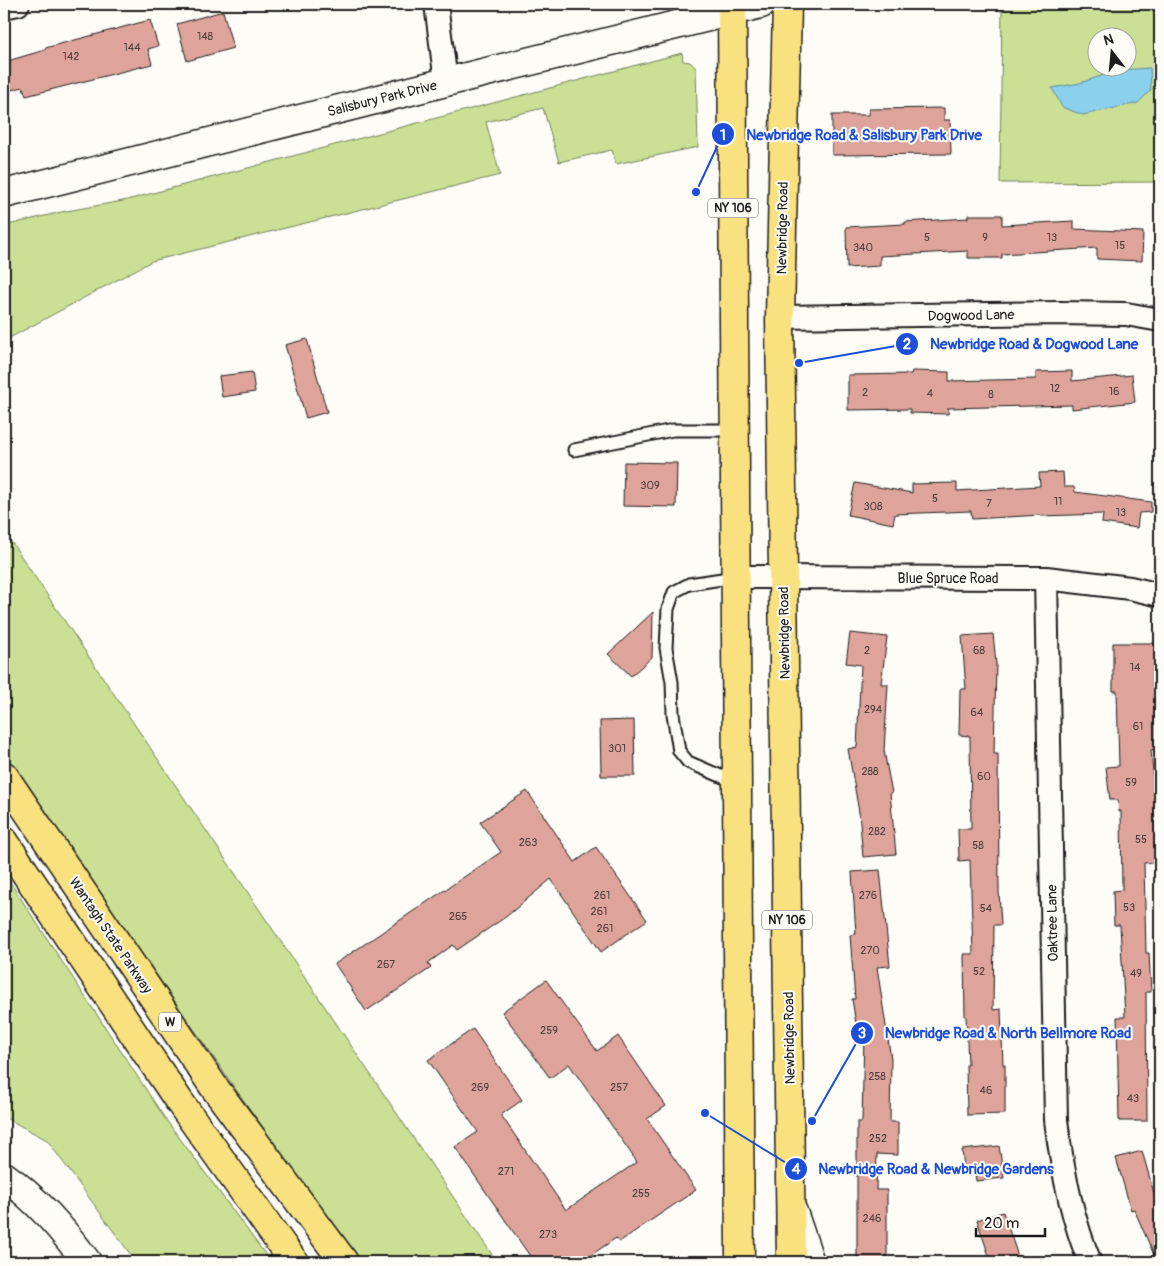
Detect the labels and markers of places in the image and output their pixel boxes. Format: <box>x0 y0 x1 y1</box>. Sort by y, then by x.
callout: Newbridge Road & Salisbury Park Drive <box>711 119 992 149</box>
callout: Newbridge Road & Dogwood Lane <box>895 329 1148 359</box>
callout: Newbridge Road & North Bellmore Road <box>849 1018 1141 1048</box>
callout: Newbridge Road & Newbridge Gardens <box>783 1154 1064 1184</box>

